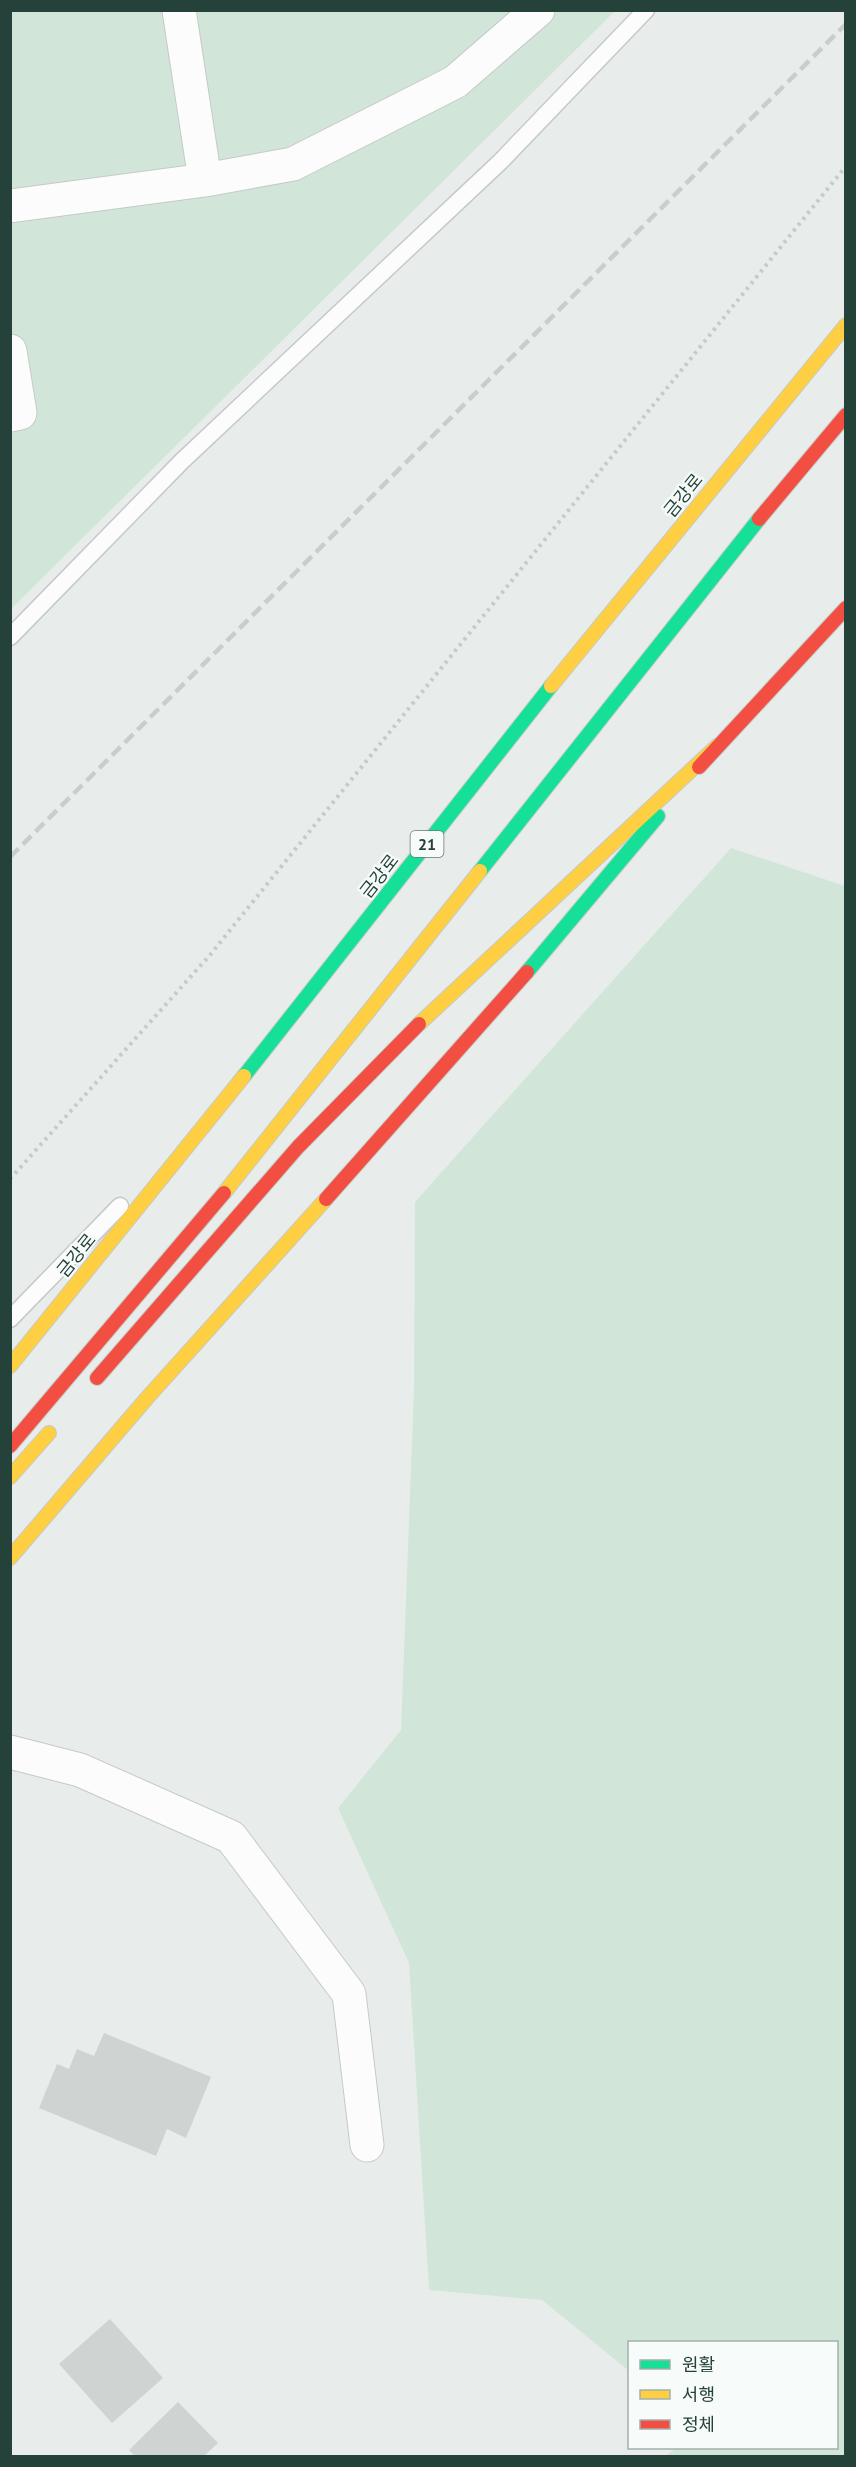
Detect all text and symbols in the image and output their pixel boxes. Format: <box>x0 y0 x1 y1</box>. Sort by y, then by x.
street label: 금강로 <box>658 468 708 522</box>
road number: 21 <box>410 831 444 857</box>
street label: 금강로 <box>355 849 403 903</box>
street label: 금강로 <box>51 1228 101 1282</box>
legend <box>628 2341 838 2449</box>
text: 원활 <box>682 2353 715 2376</box>
text: 서행 <box>682 2383 715 2406</box>
text: 정체 <box>682 2413 715 2436</box>

